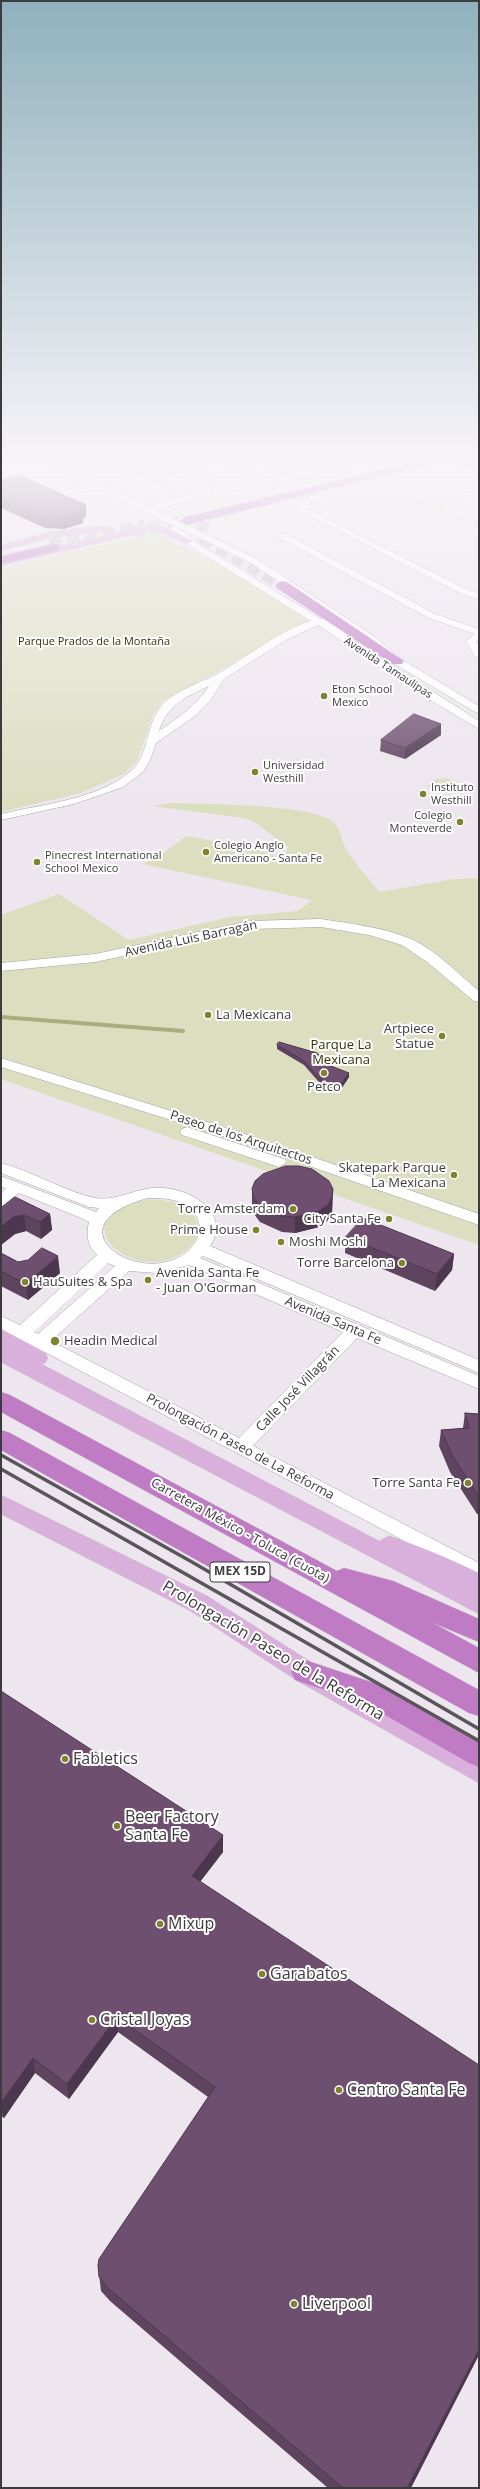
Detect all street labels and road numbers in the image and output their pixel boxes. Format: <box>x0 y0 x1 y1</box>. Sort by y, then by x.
street label: Avenida Tamaulipas <box>341 634 435 702</box>
street label: Avenida Luis Barragán <box>123 917 259 961</box>
street label: Paseo de los Arquitectos <box>168 1108 314 1168</box>
street label: Avenida Santa Fe <box>282 1294 384 1348</box>
street label: Calle José Villagrán <box>253 1343 343 1435</box>
street label: Prolongación Paseo de La Reforma <box>143 1391 337 1503</box>
street label: Carretera México - Toluca (Cuota) <box>148 1475 332 1587</box>
road number: MEX 15D <box>210 1562 270 1582</box>
street label: Prolongación Paseo de la Reforma <box>159 1577 387 1725</box>

